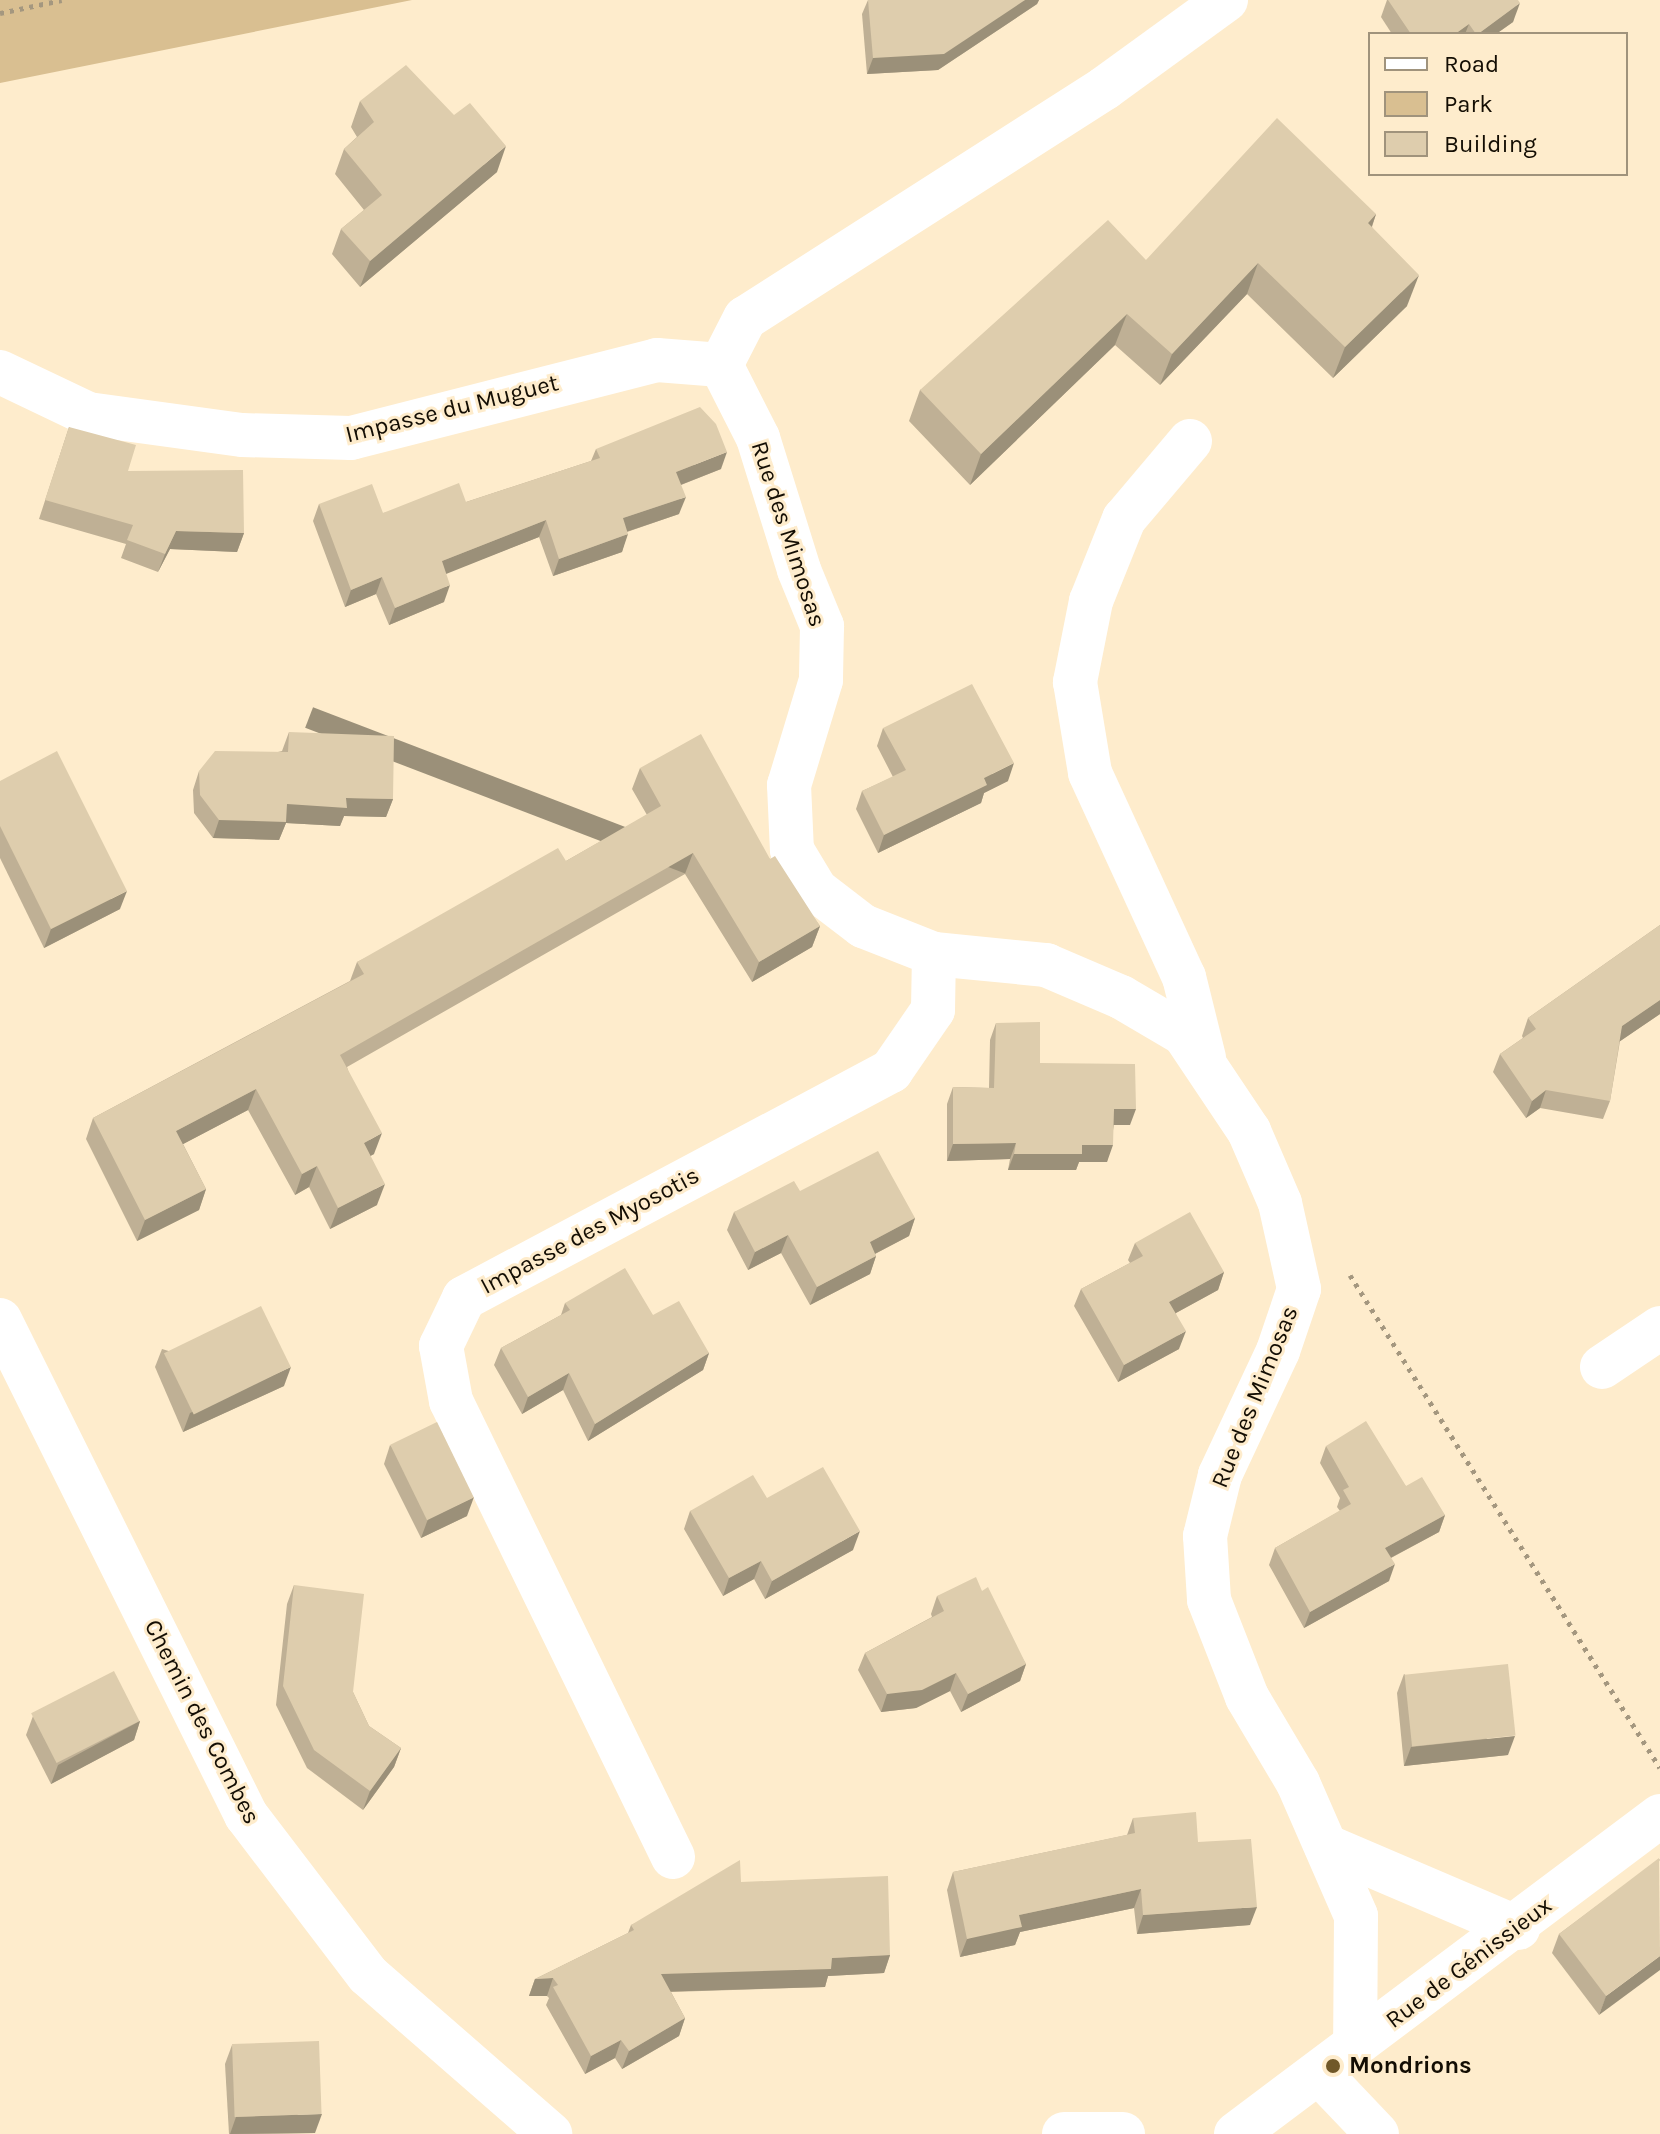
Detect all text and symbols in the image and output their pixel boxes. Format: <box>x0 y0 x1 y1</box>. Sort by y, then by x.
legend <box>1368 32 1628 176</box>
text: Road <box>1444 50 1499 78</box>
text: Park <box>1444 90 1493 118</box>
text: Building <box>1444 130 1537 158</box>
street label: Impasse du Muguet <box>343 369 561 449</box>
street label: Rue des Mimosas <box>744 437 832 631</box>
street label: Impasse des Myosotis <box>476 1161 704 1301</box>
street label: Rue des Mimosas <box>1205 1302 1305 1492</box>
street label: Chemin des Combes <box>138 1615 266 1829</box>
street label: Rue de Génissieux <box>1380 1891 1558 2035</box>
place label: Mondrions <box>1349 2052 1472 2080</box>
marker: Mondrions <box>1324 2057 1342 2075</box>

